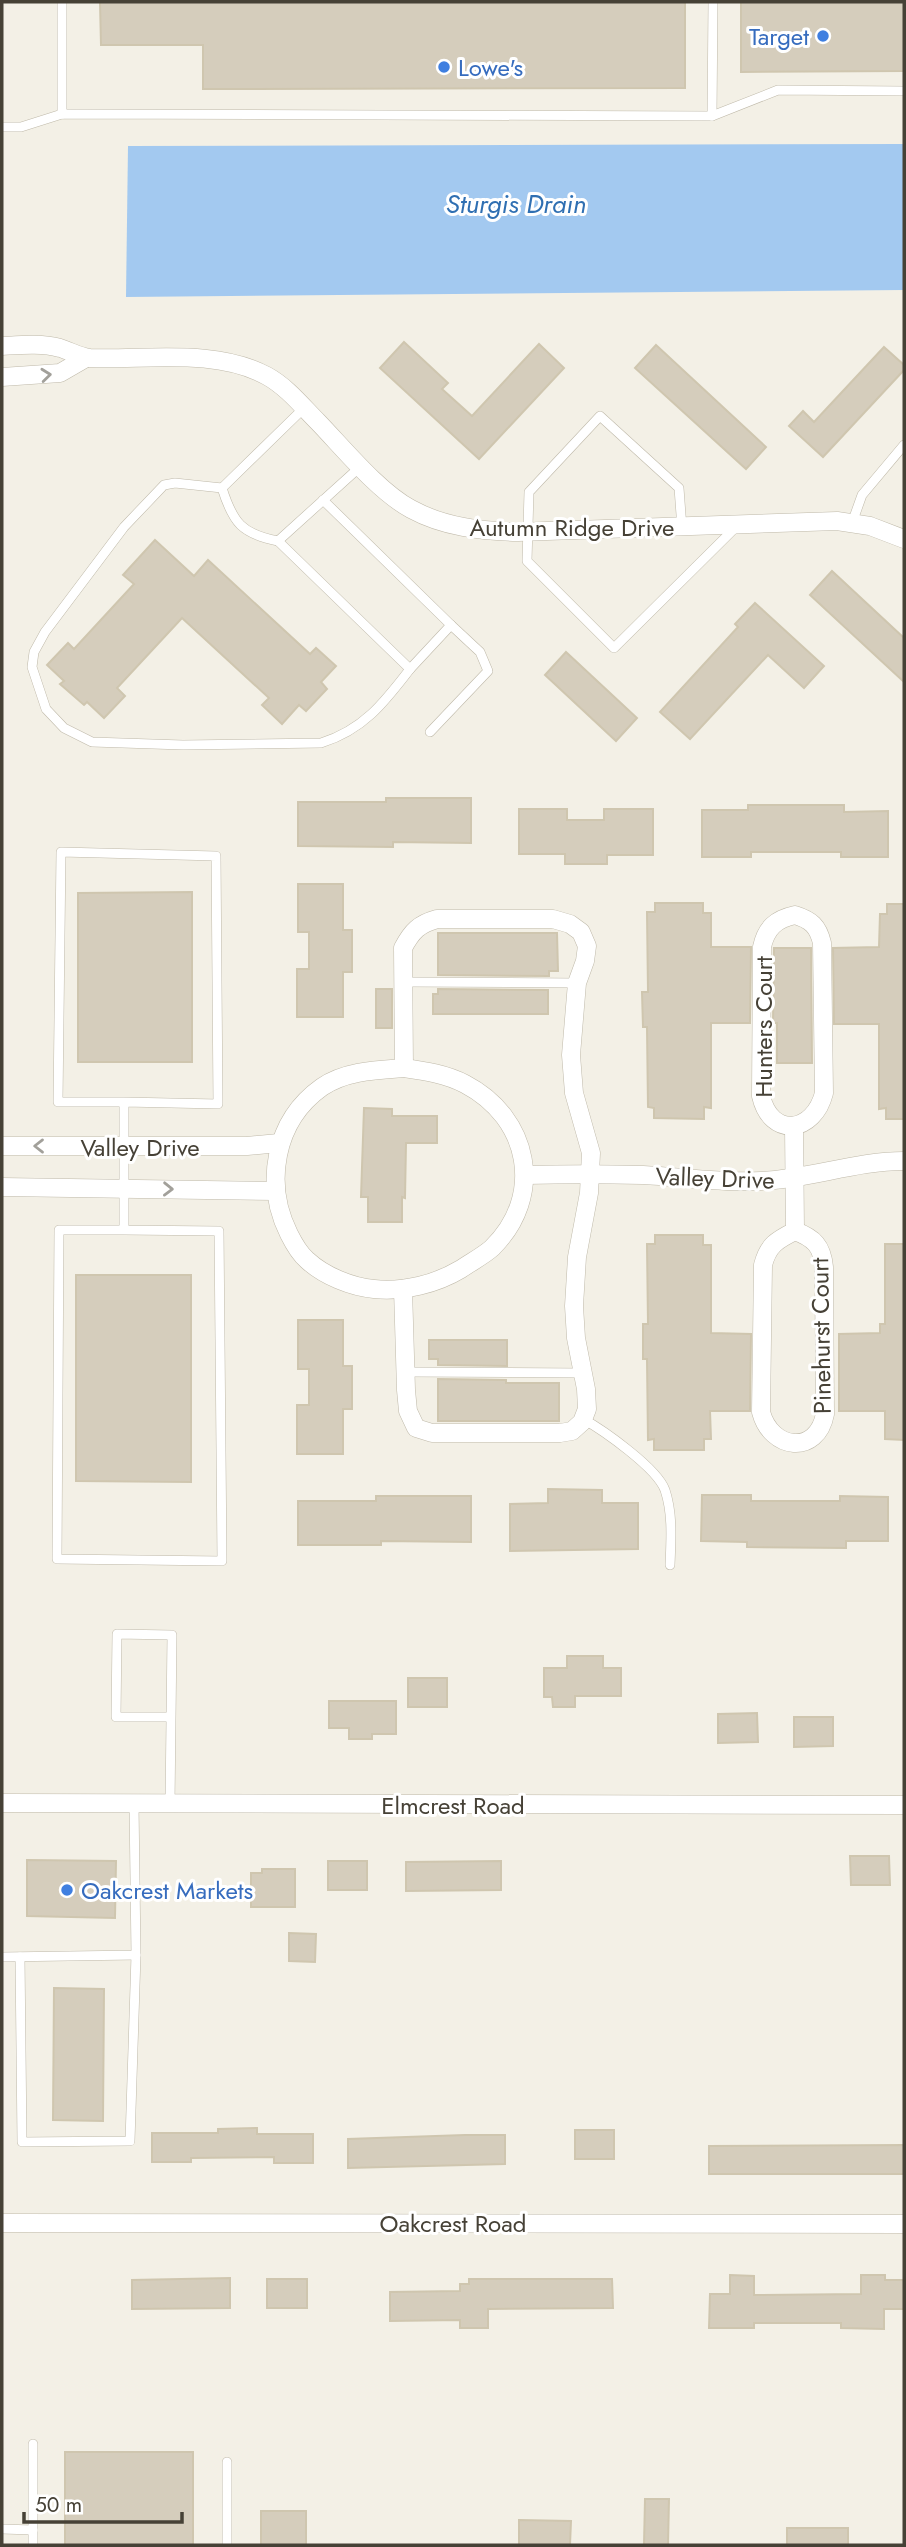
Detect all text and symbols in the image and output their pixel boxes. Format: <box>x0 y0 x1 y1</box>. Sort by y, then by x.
place label: Target <box>749 19 809 54</box>
marker: Target <box>815 28 831 44</box>
place label: Lowe's <box>458 50 523 85</box>
marker: Lowe's <box>436 59 452 75</box>
water label: Sturgis Drain <box>446 185 586 223</box>
one-way arrow <box>40 367 52 382</box>
street label: Autumn Ridge Drive <box>470 510 674 545</box>
street label: Hunters Court <box>746 956 781 1098</box>
street label: Valley Drive <box>80 1130 200 1165</box>
one-way arrow <box>34 1138 44 1154</box>
street label: Valley Drive <box>655 1158 775 1198</box>
one-way arrow <box>163 1181 174 1196</box>
street label: Pinehurst Court <box>802 1257 840 1415</box>
street label: Elmcrest Road <box>381 1788 525 1823</box>
place label: Oakcrest Markets <box>81 1873 253 1908</box>
marker: Oakcrest Markets <box>59 1882 75 1898</box>
street label: Oakcrest Road <box>380 2206 526 2241</box>
scale bar <box>24 2480 182 2524</box>
text: 50 m <box>35 2490 82 2520</box>

